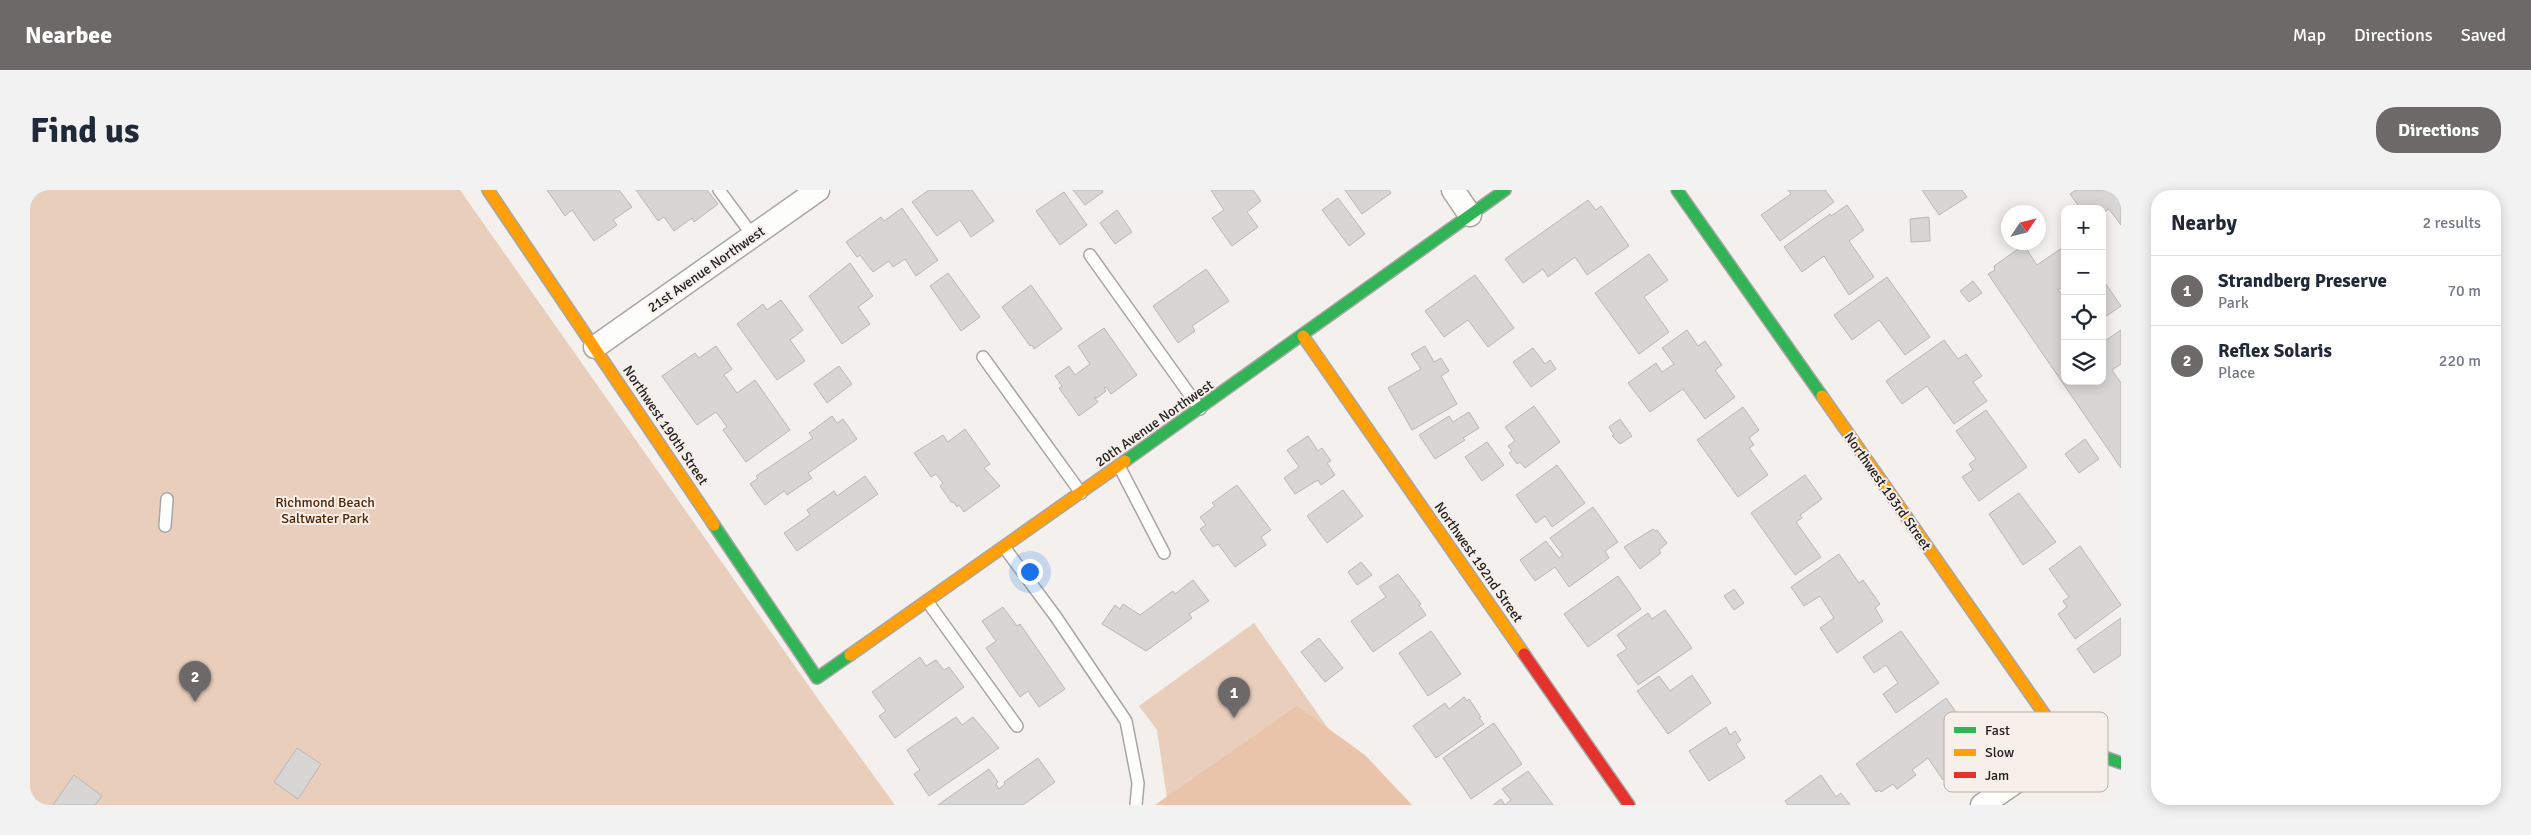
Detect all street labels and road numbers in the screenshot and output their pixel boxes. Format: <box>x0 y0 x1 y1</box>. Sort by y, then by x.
street label: 21st Avenue Northwest <box>645 223 768 316</box>
street label: Northwest 190th Street <box>619 362 712 488</box>
street label: 20th Avenue Northwest <box>1092 376 1217 471</box>
street label: Northwest 193rd Street <box>1840 429 1935 554</box>
street label: Northwest 192nd Street <box>1431 499 1527 626</box>

